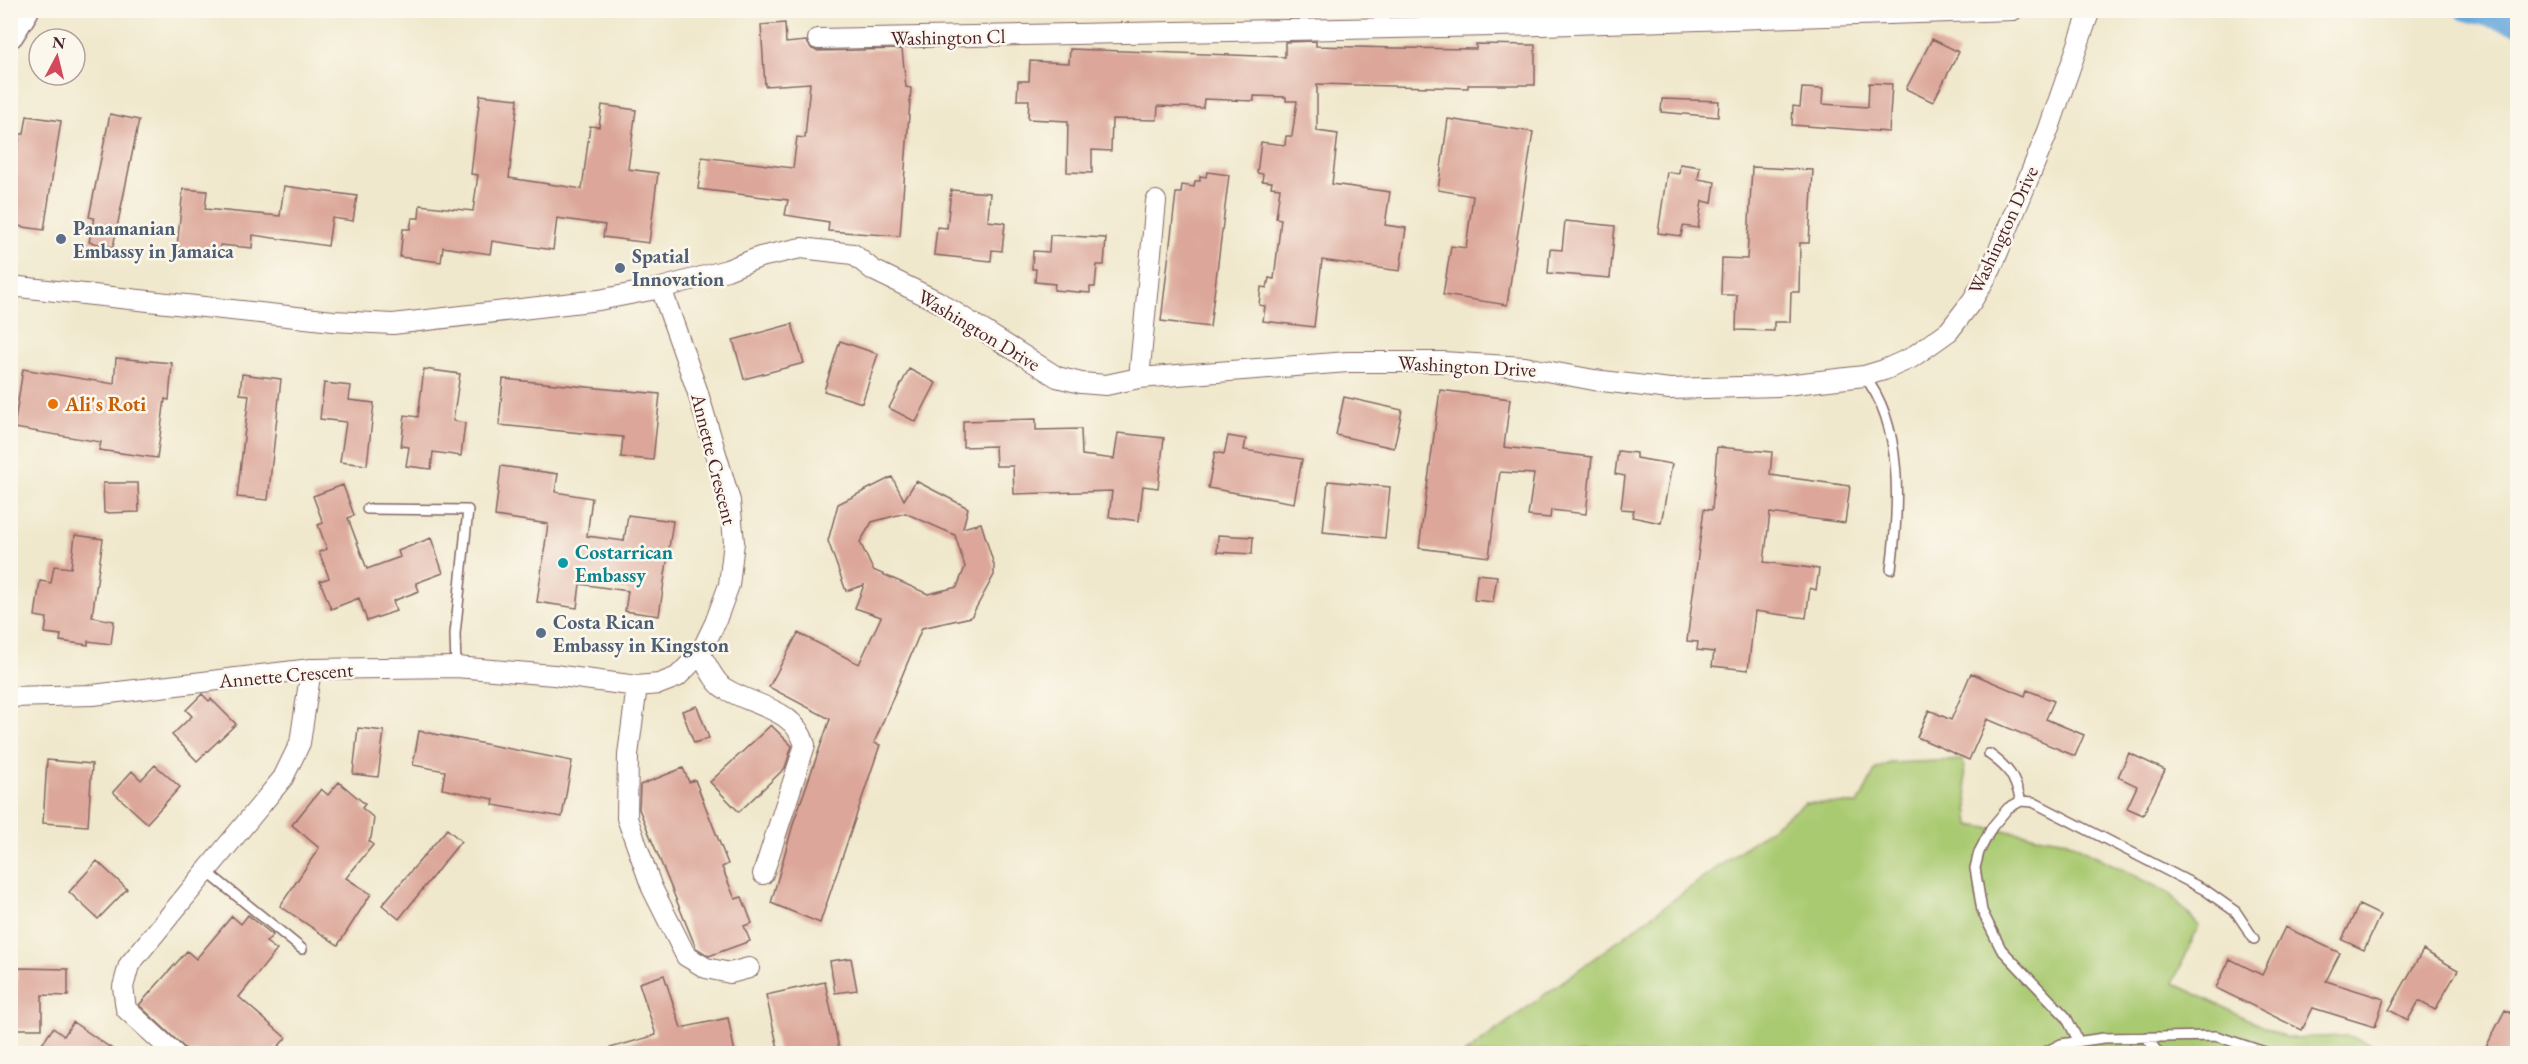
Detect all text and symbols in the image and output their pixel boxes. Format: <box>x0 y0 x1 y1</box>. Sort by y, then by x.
street label: Washington Cl <box>890 23 1006 51</box>
north arrow <box>27 27 87 87</box>
text: N <box>51 31 67 54</box>
street label: Washington Drive <box>1962 161 2044 298</box>
place label: Panamanian Embassy in Jamaica <box>73 215 234 264</box>
marker: Panamanian Embassy in Jamaica <box>54 232 68 246</box>
place label: Spatial Innovation <box>632 243 724 292</box>
marker: Spatial Innovation <box>613 261 627 275</box>
street label: Washington Drive <box>913 283 1045 377</box>
street label: Washington Drive <box>1397 349 1537 383</box>
street label: Annette Crescent <box>685 390 743 528</box>
place label: Ali's Roti <box>64 391 146 417</box>
marker: Ali's Roti <box>46 397 60 411</box>
place label: Costarrican Embassy <box>575 539 673 588</box>
marker: Costarrican Embassy <box>556 556 570 570</box>
place label: Costa Rican Embassy in Kingston <box>553 609 729 658</box>
marker: Costa Rican Embassy in Kingston <box>534 626 548 640</box>
street label: Annette Crescent <box>217 656 355 694</box>

